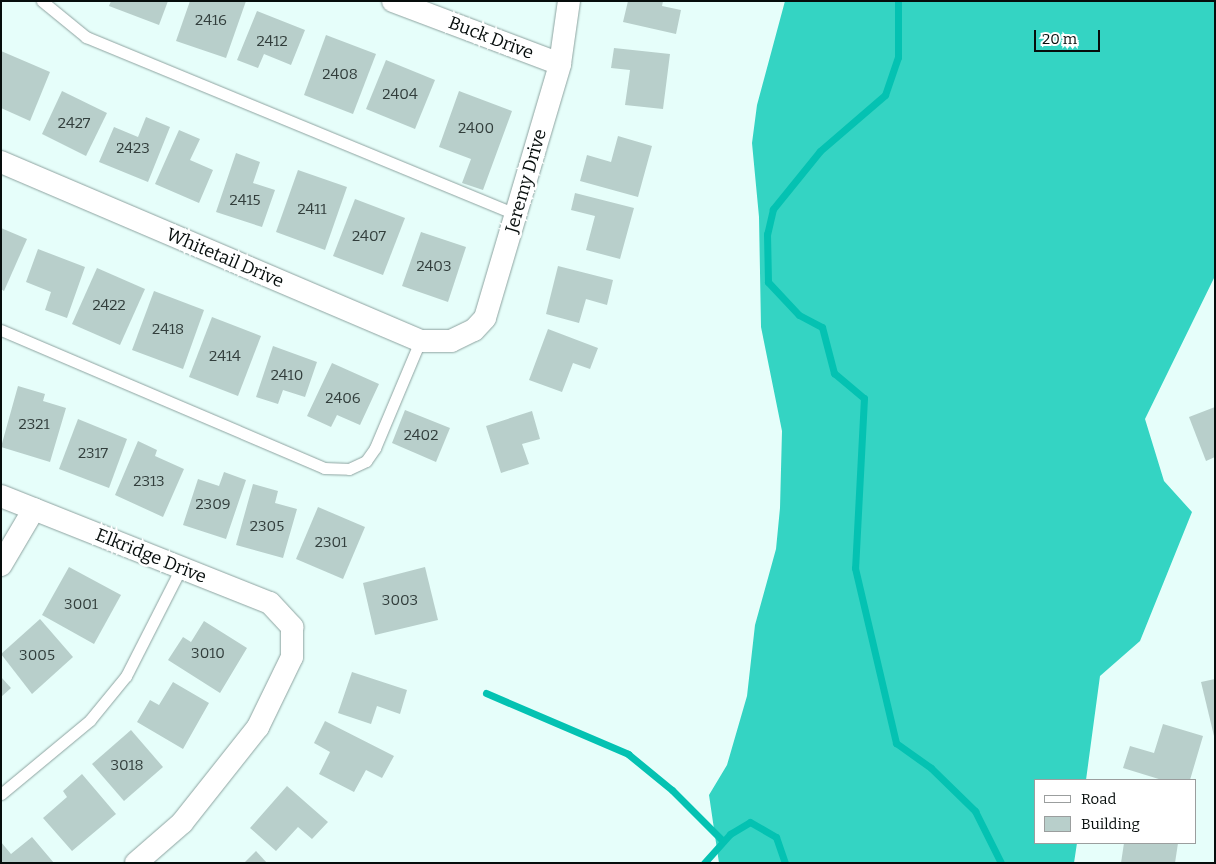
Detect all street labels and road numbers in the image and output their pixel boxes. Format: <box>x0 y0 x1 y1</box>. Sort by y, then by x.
street label: Buck Drive <box>445 12 537 64</box>
street label: Jeremy Drive <box>501 127 551 235</box>
street label: Whitetail Drive <box>163 224 287 292</box>
street label: Elkridge Drive <box>92 524 210 588</box>

